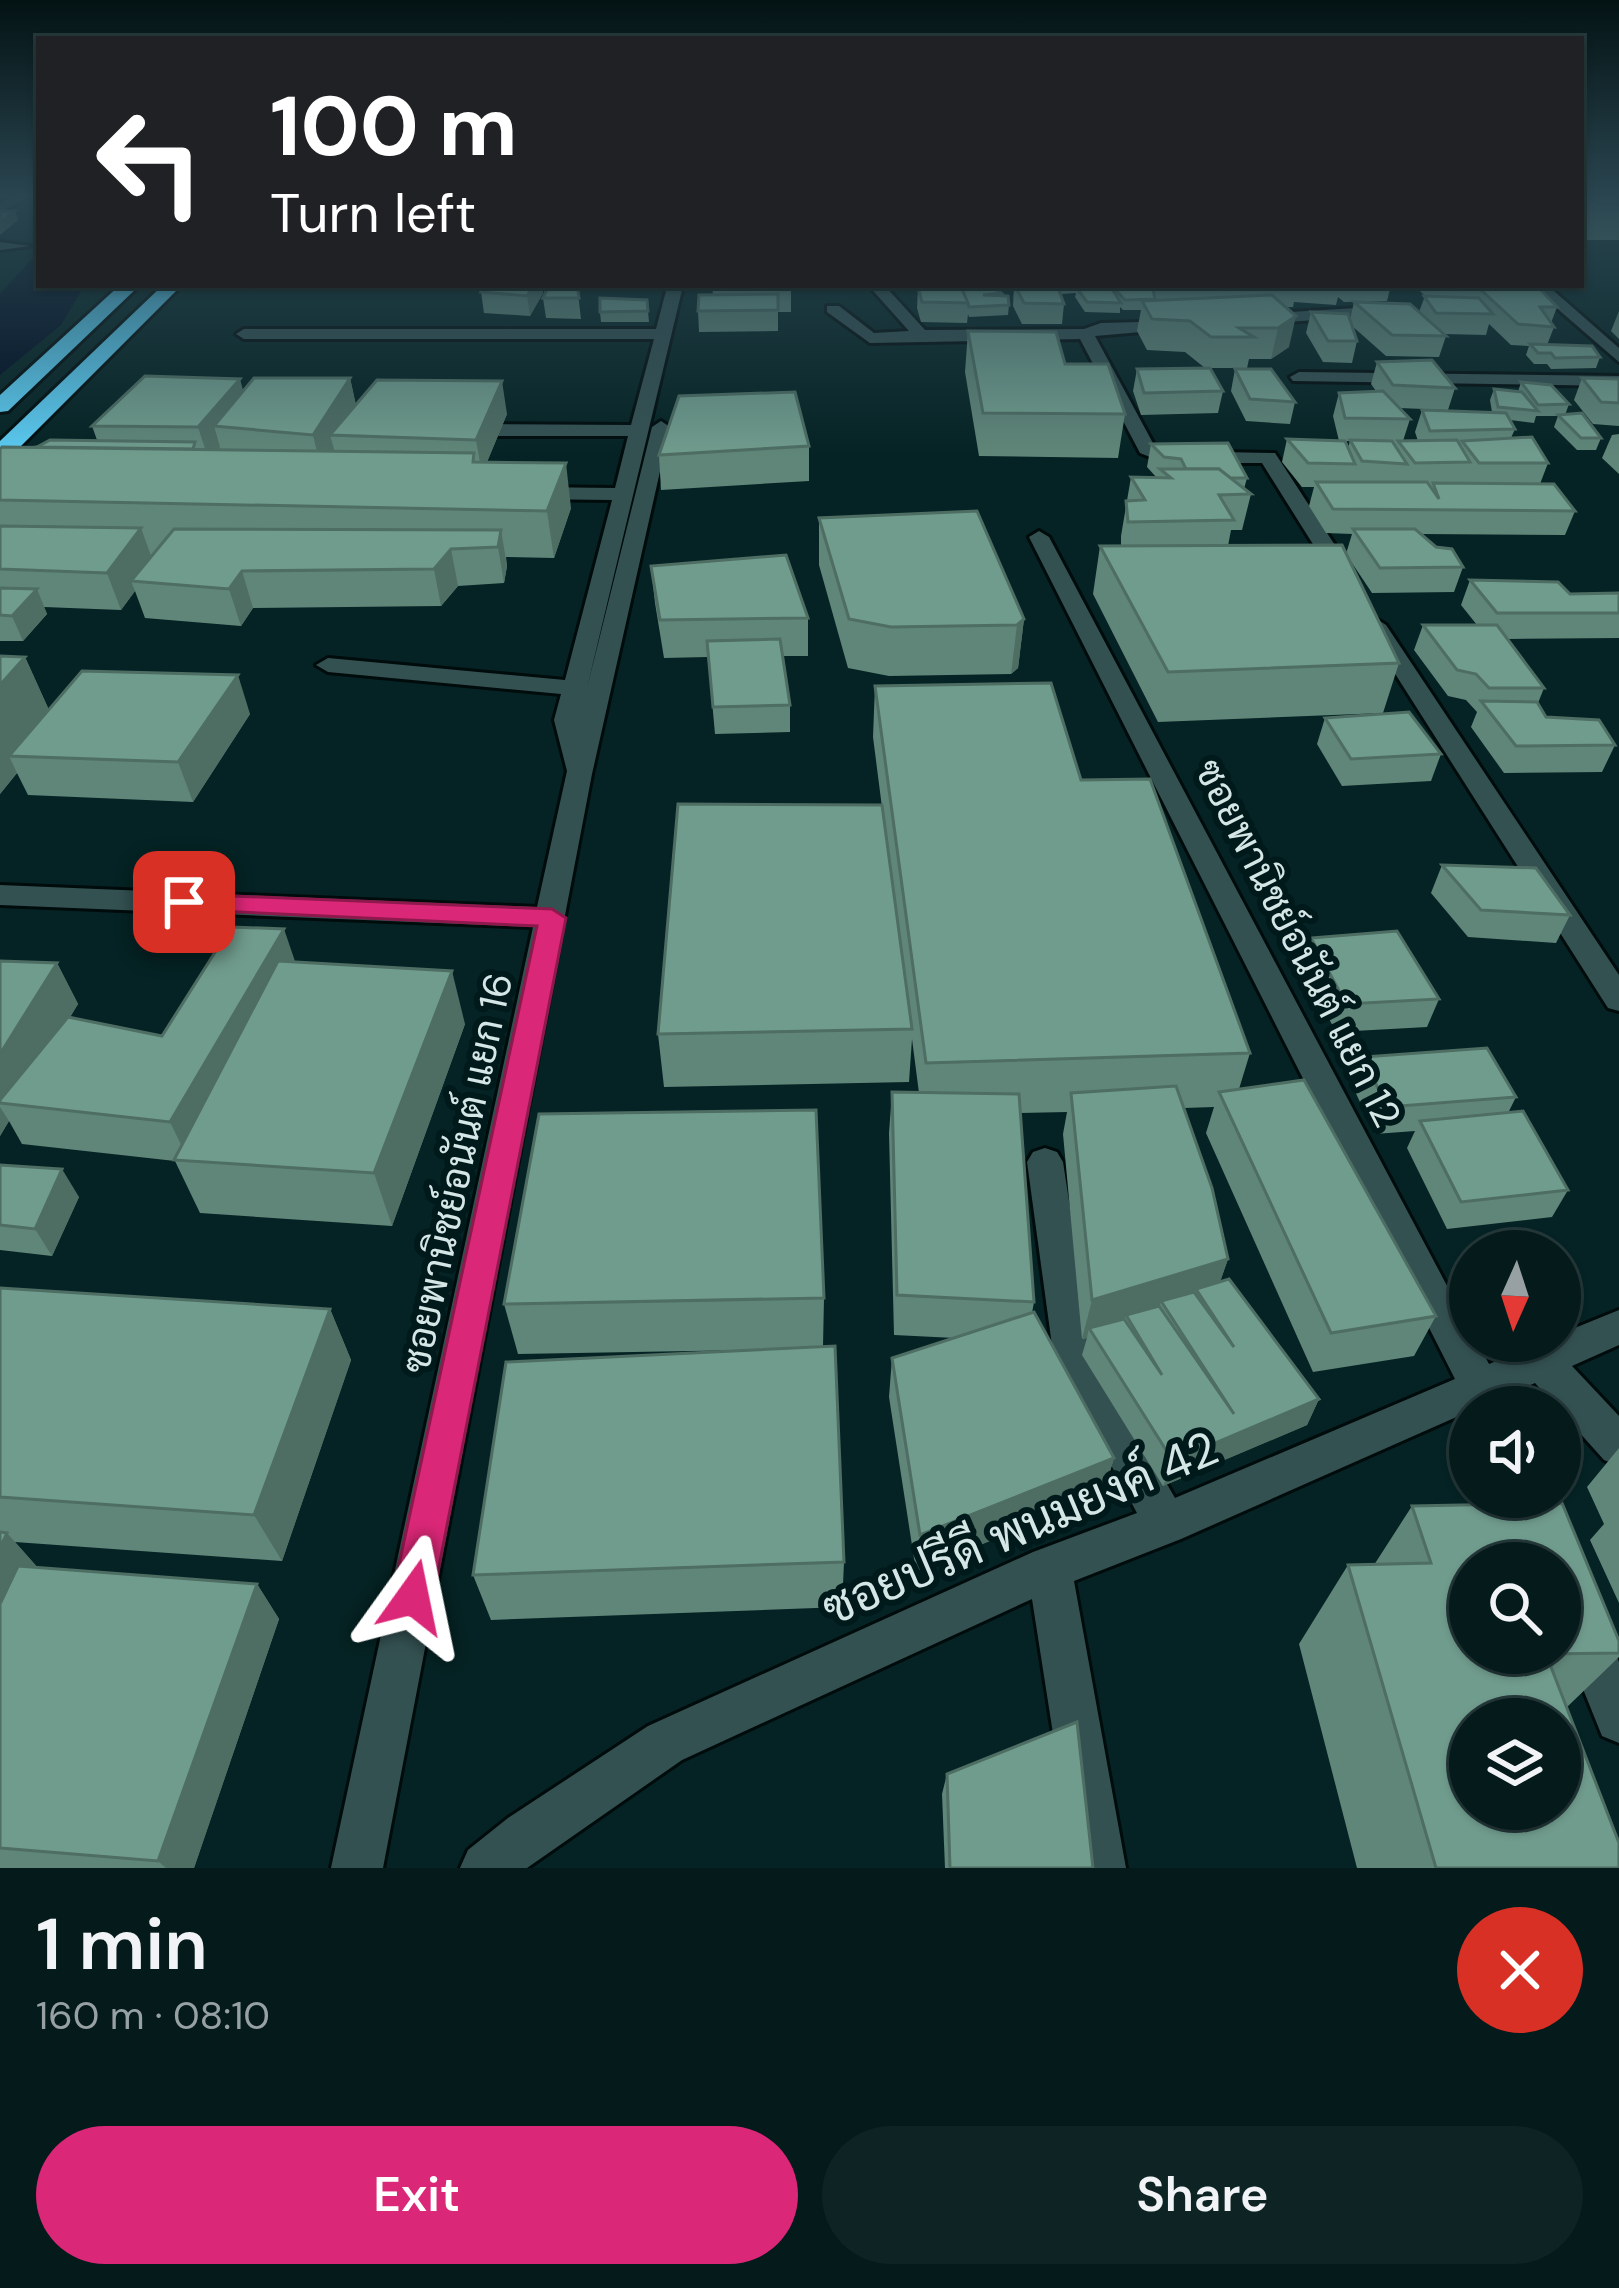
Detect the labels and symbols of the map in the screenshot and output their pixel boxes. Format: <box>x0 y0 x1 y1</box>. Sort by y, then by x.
street label: ซอยพานิชย์อนันต์ แยก 12 <box>1183 751 1413 1135</box>
pin <box>133 851 235 953</box>
street label: ซอยพานิชย์อนันต์ แยก 16 <box>390 968 524 1378</box>
north arrow <box>1449 1230 1581 1362</box>
street label: ซอยปรีดี พนมยงค์ 42 <box>813 1416 1227 1640</box>
position arrow <box>350 1534 476 1660</box>

